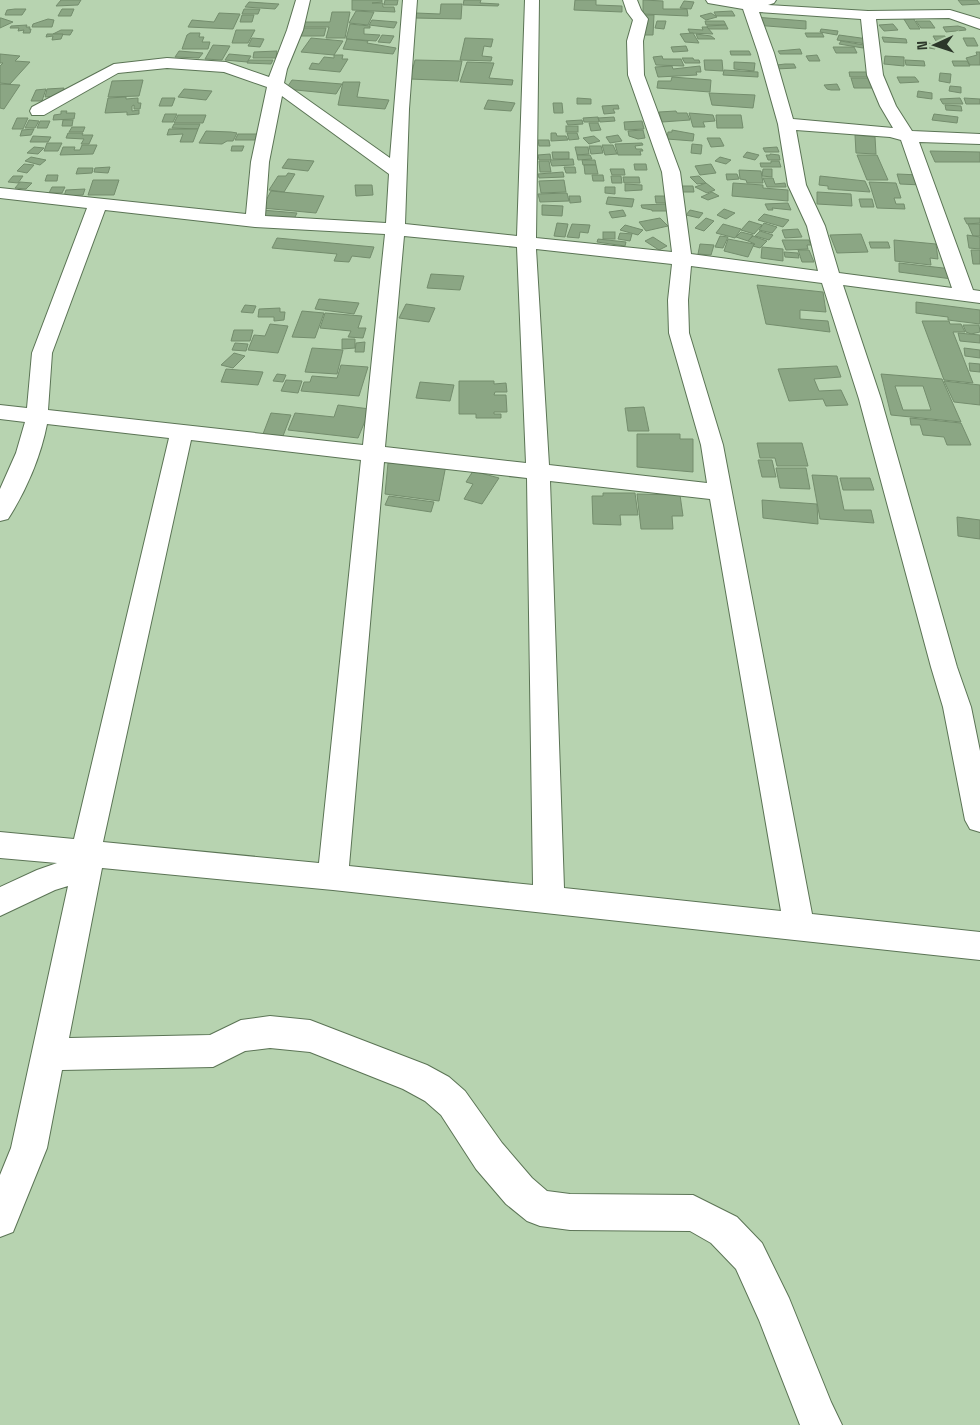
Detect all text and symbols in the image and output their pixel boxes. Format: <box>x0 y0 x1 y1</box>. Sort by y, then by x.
north arrow <box>910 20 960 70</box>
text: N <box>913 41 931 51</box>

